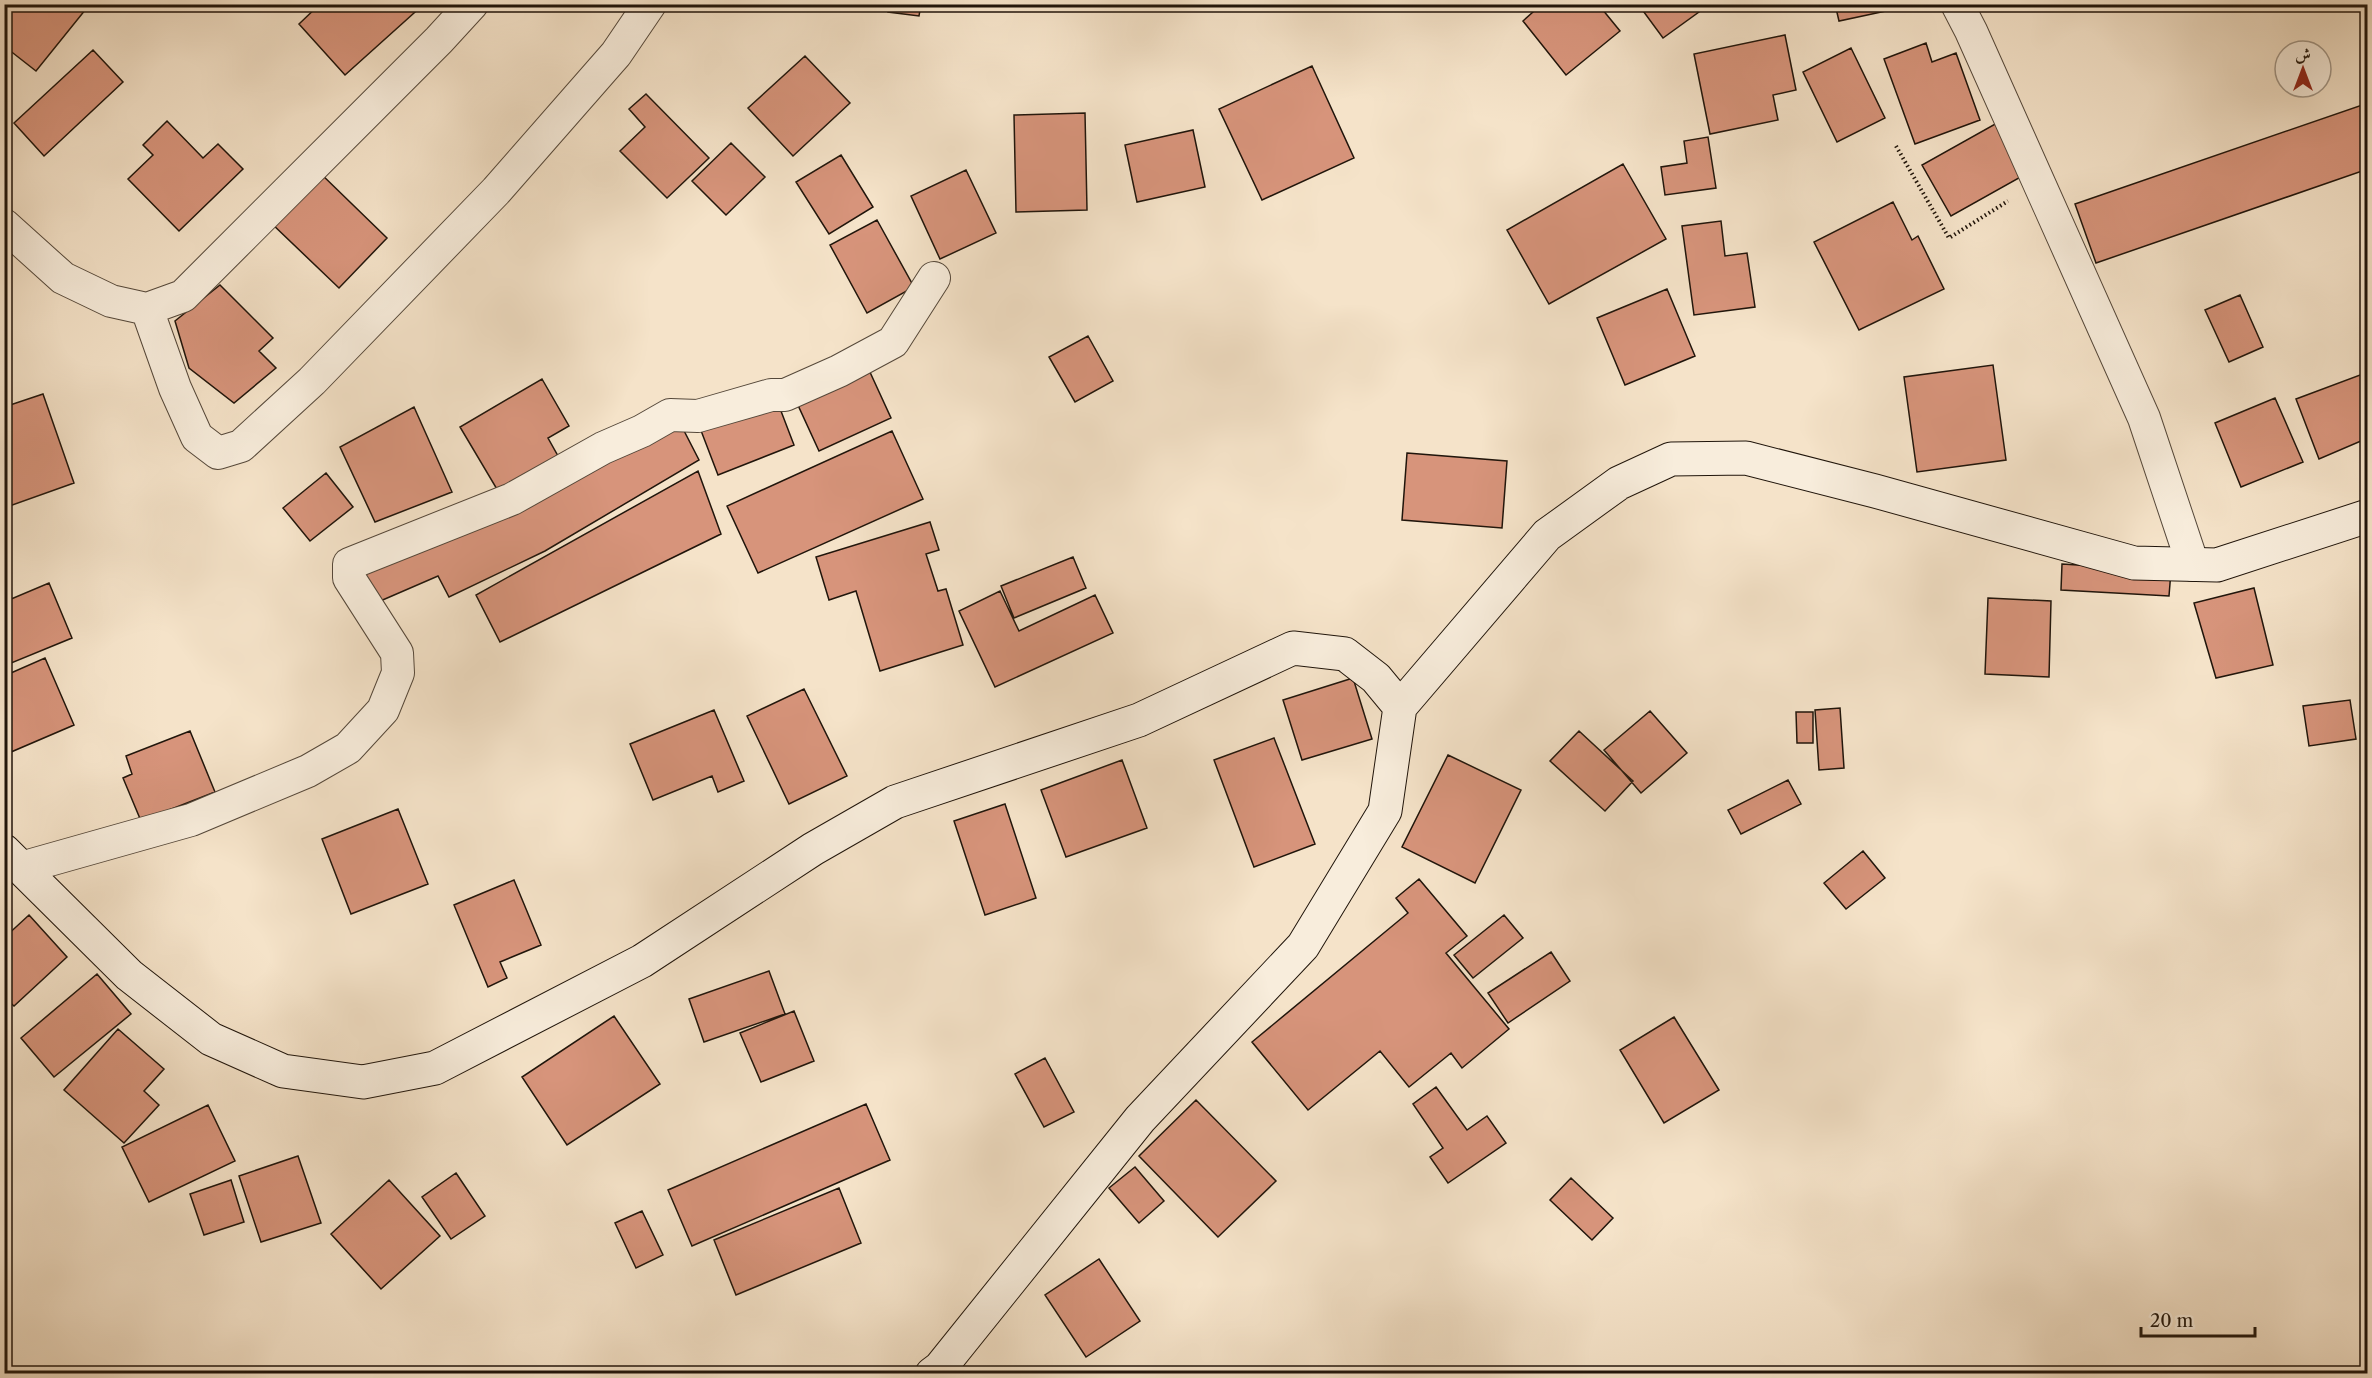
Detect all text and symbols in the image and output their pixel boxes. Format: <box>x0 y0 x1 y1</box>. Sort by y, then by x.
north arrow <box>2273 39 2333 99</box>
text: ش <box>2295 44 2311 64</box>
scale bar <box>2141 1300 2255 1338</box>
text: 20 m <box>2150 1310 2194 1332</box>

